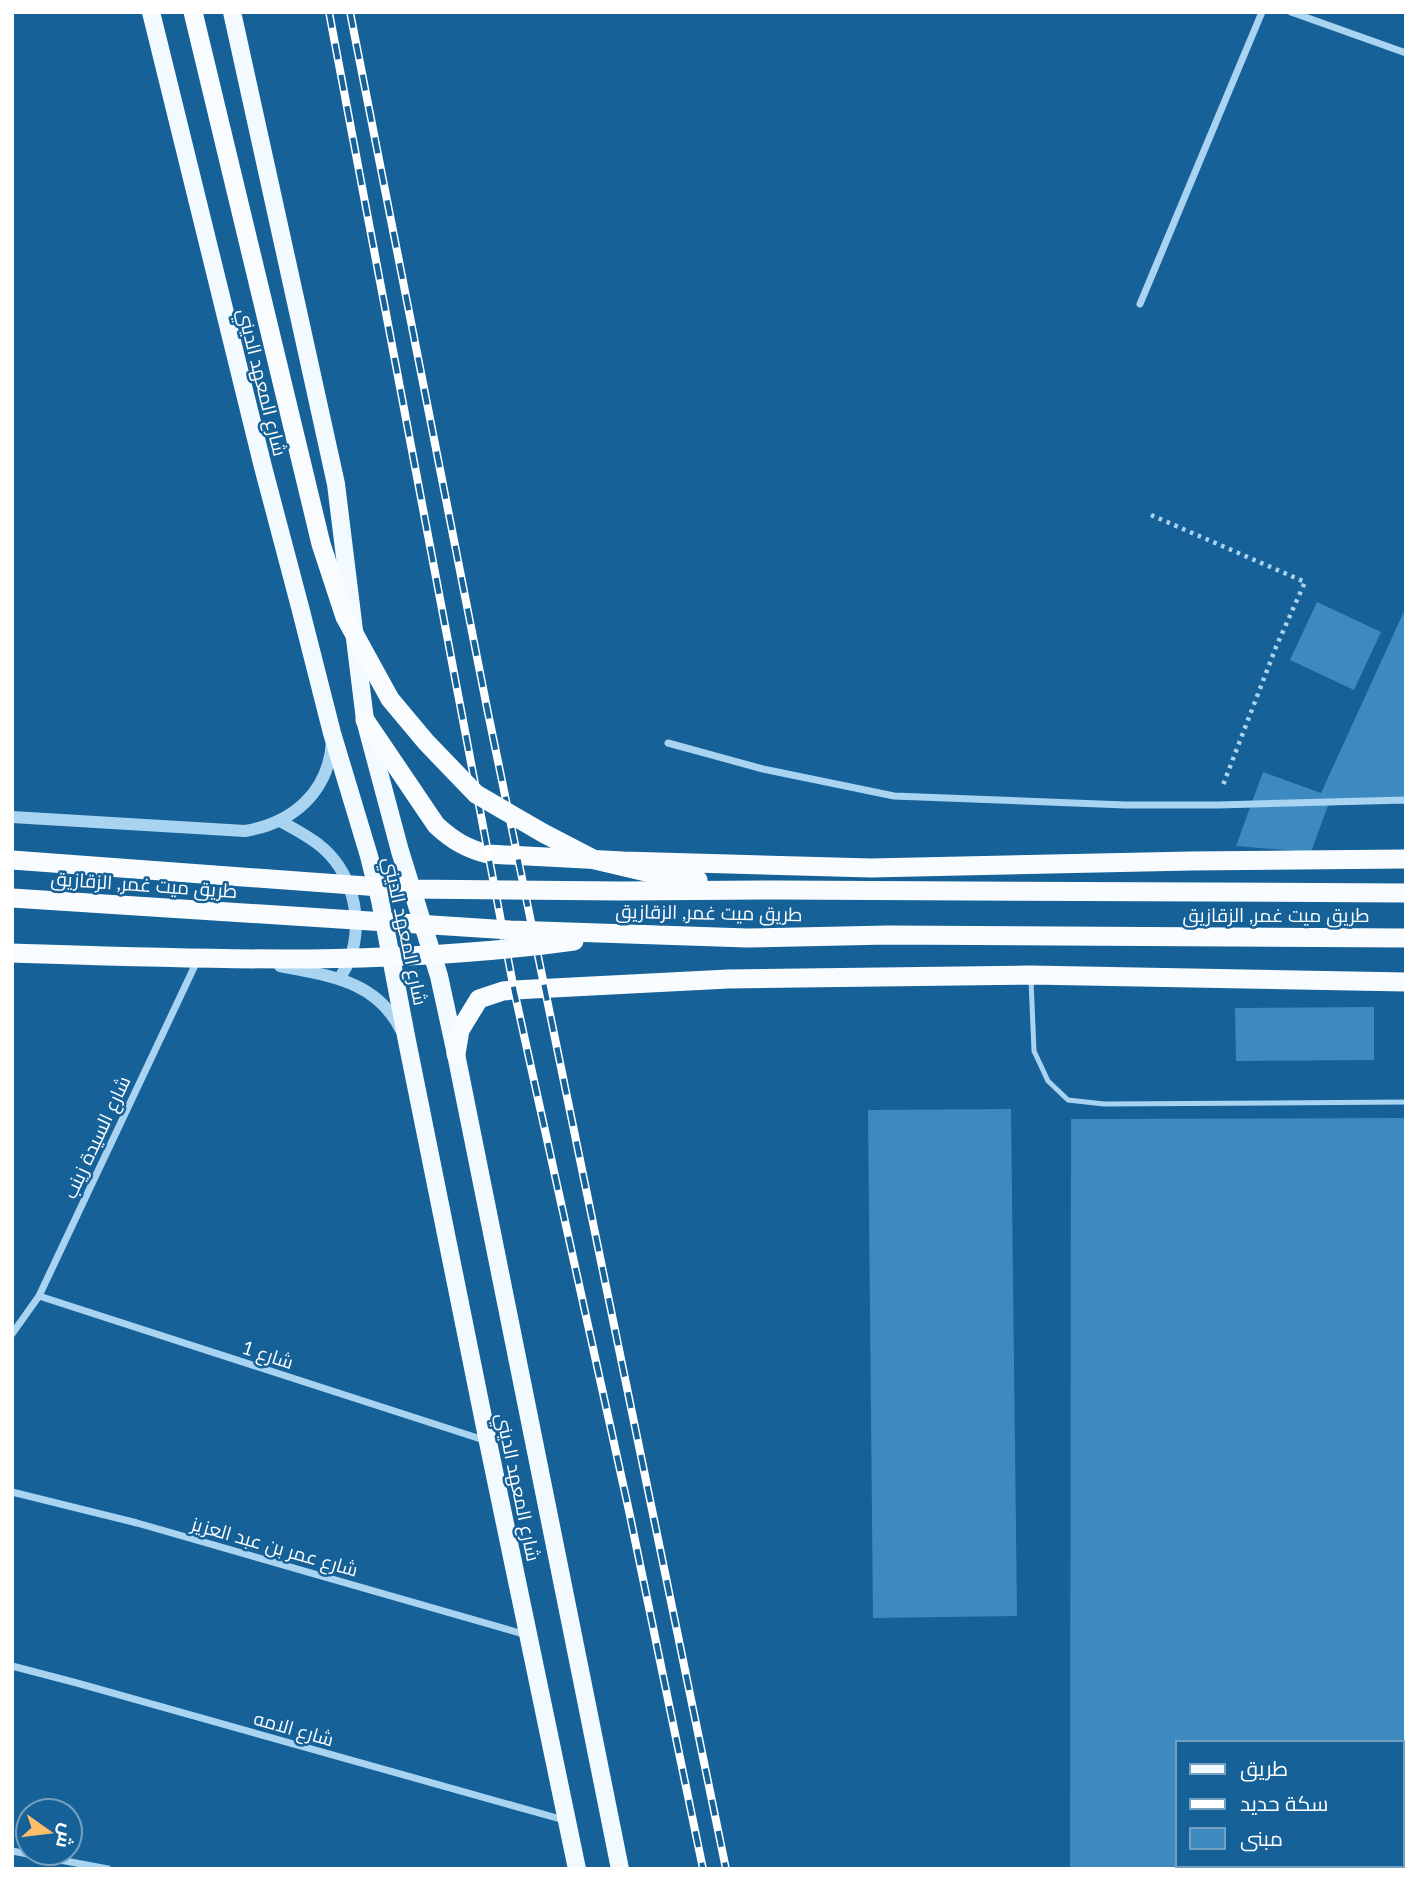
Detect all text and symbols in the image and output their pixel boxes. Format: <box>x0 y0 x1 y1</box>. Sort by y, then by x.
street label: شارع المعهد الديني <box>230 306 292 459</box>
street label: شارع المعهد الديني <box>375 855 433 1008</box>
street label: طريق ميت غمر, الزقازيق <box>50 866 238 904</box>
street label: طريق ميت غمر, الزقازيق <box>615 899 803 927</box>
street label: طريق ميت غمر, الزقازيق <box>1182 903 1370 928</box>
street label: شارع السيدة زينب <box>58 1072 137 1203</box>
street label: شارع 1 <box>238 1335 297 1376</box>
street label: شارع المعهد الديني <box>488 1411 546 1564</box>
street label: شارع عمر بن عبد العزيز <box>187 1511 361 1584</box>
street label: شارع الامه <box>250 1706 337 1753</box>
legend <box>1176 1741 1404 1867</box>
text: طريق <box>1240 1755 1288 1782</box>
text: سكة حديد <box>1240 1790 1328 1815</box>
north arrow <box>14 1797 84 1867</box>
text: ش <box>51 1821 80 1851</box>
text: مبنى <box>1240 1825 1283 1852</box>

